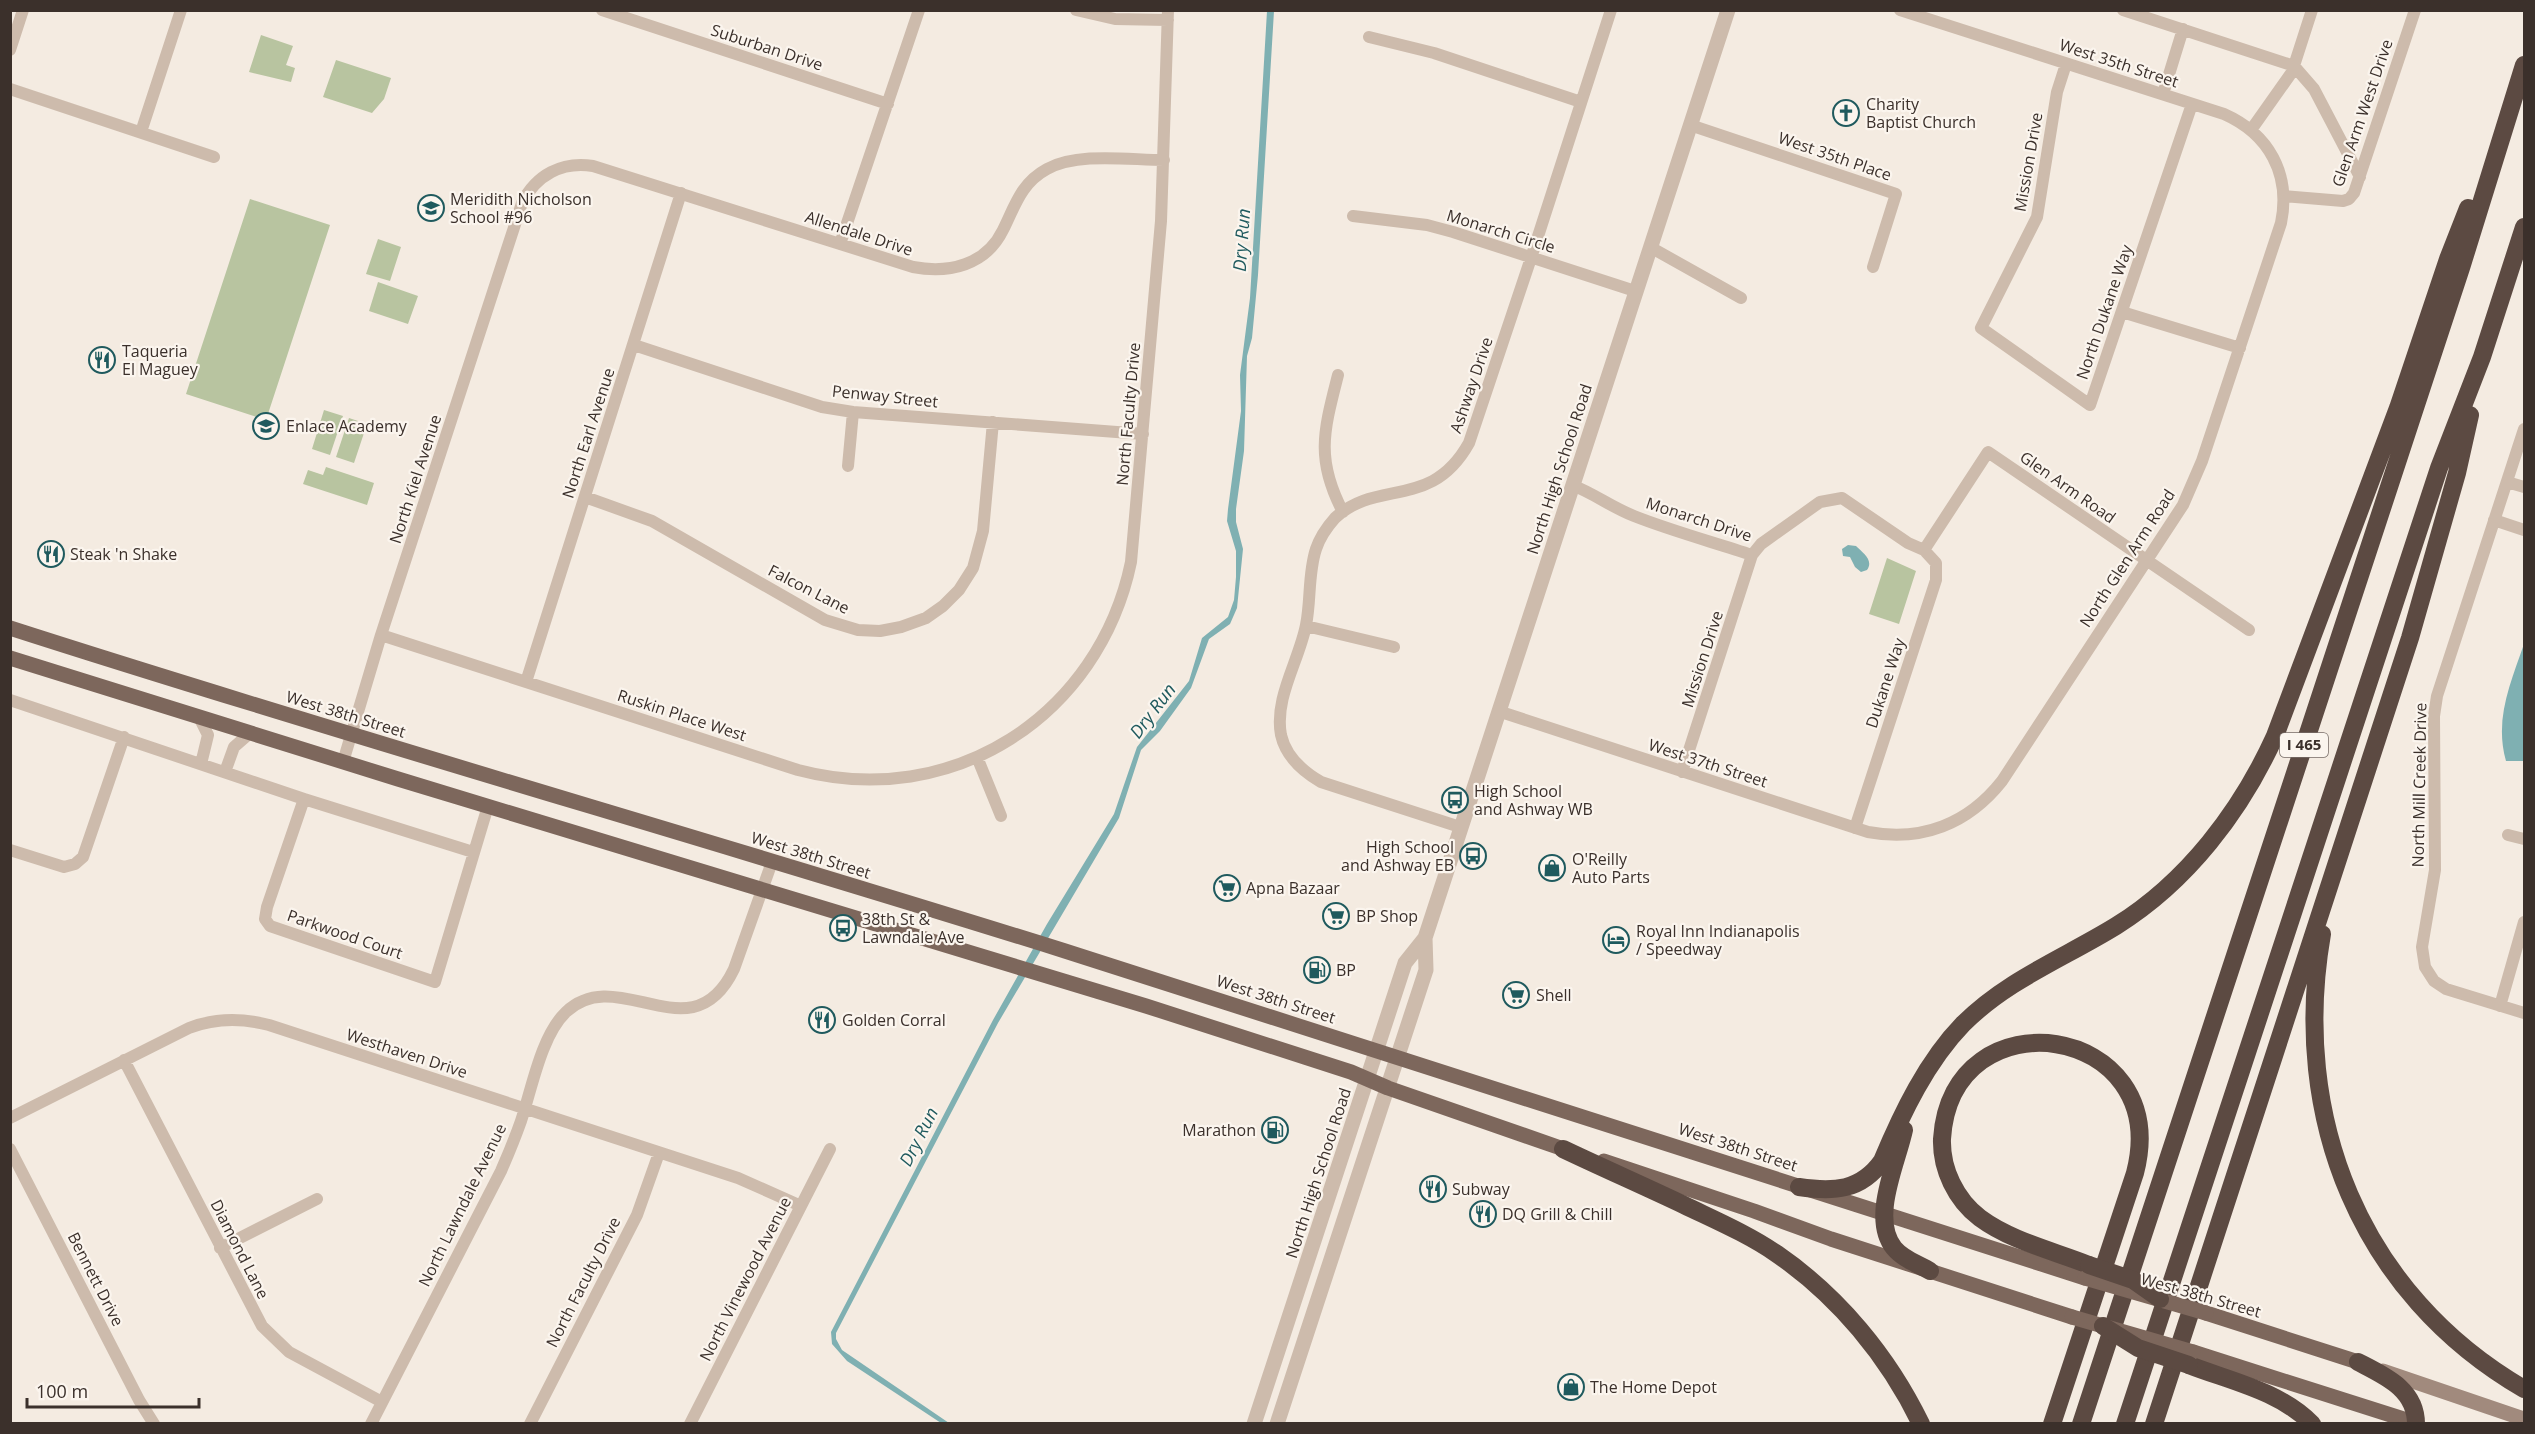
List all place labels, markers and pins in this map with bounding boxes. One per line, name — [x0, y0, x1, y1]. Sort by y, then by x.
place label: Charity Baptist Church — [1866, 93, 1976, 133]
church icon: Charity Baptist Church — [1831, 98, 1861, 128]
place label: Meridith Nicholson School #96 — [450, 188, 592, 228]
school or university icon: Meridith Nicholson School #96 — [416, 193, 446, 223]
place label: Taqueria El Maguey — [122, 340, 199, 380]
restaurant icon: Taqueria El Maguey — [87, 345, 117, 375]
school or university icon: Enlace Academy — [251, 411, 281, 441]
place label: Enlace Academy — [286, 415, 408, 437]
restaurant icon: Steak 'n Shake — [36, 539, 66, 569]
place label: Steak 'n Shake — [70, 543, 177, 565]
place label: High School and Ashway WB — [1474, 780, 1593, 820]
bus stop icon: High School and Ashway WB — [1440, 785, 1470, 815]
place label: High School and Ashway EB — [1341, 836, 1454, 876]
bus stop icon: High School and Ashway EB — [1458, 841, 1488, 871]
place label: O'Reilly Auto Parts — [1572, 848, 1650, 888]
shop icon: O'Reilly Auto Parts — [1537, 853, 1567, 883]
supermarket icon: Apna Bazaar — [1212, 873, 1242, 903]
place label: Apna Bazaar — [1246, 877, 1340, 899]
supermarket icon: BP Shop — [1321, 901, 1351, 931]
place label: BP Shop — [1356, 905, 1418, 927]
place label: 38th St & Lawndale Ave — [862, 908, 964, 948]
bus stop icon: 38th St & Lawndale Ave — [828, 913, 858, 943]
place label: Royal Inn Indianapolis / Speedway — [1636, 920, 1800, 960]
hotel icon: Royal Inn Indianapolis / Speedway — [1601, 925, 1631, 955]
fuel station icon: BP — [1302, 955, 1332, 985]
place label: BP — [1336, 959, 1356, 981]
supermarket icon: Shell — [1501, 980, 1531, 1010]
place label: Shell — [1536, 984, 1572, 1006]
restaurant icon: Golden Corral — [807, 1005, 837, 1035]
place label: Golden Corral — [842, 1009, 946, 1031]
fuel station icon: Marathon — [1260, 1115, 1290, 1145]
place label: Marathon — [1182, 1119, 1256, 1141]
restaurant icon: Subway — [1418, 1174, 1448, 1204]
place label: Subway — [1452, 1178, 1511, 1200]
restaurant icon: DQ Grill & Chill — [1468, 1199, 1498, 1229]
place label: DQ Grill & Chill — [1502, 1203, 1612, 1225]
shop icon: The Home Depot — [1556, 1372, 1586, 1402]
place label: The Home Depot — [1590, 1376, 1717, 1398]

